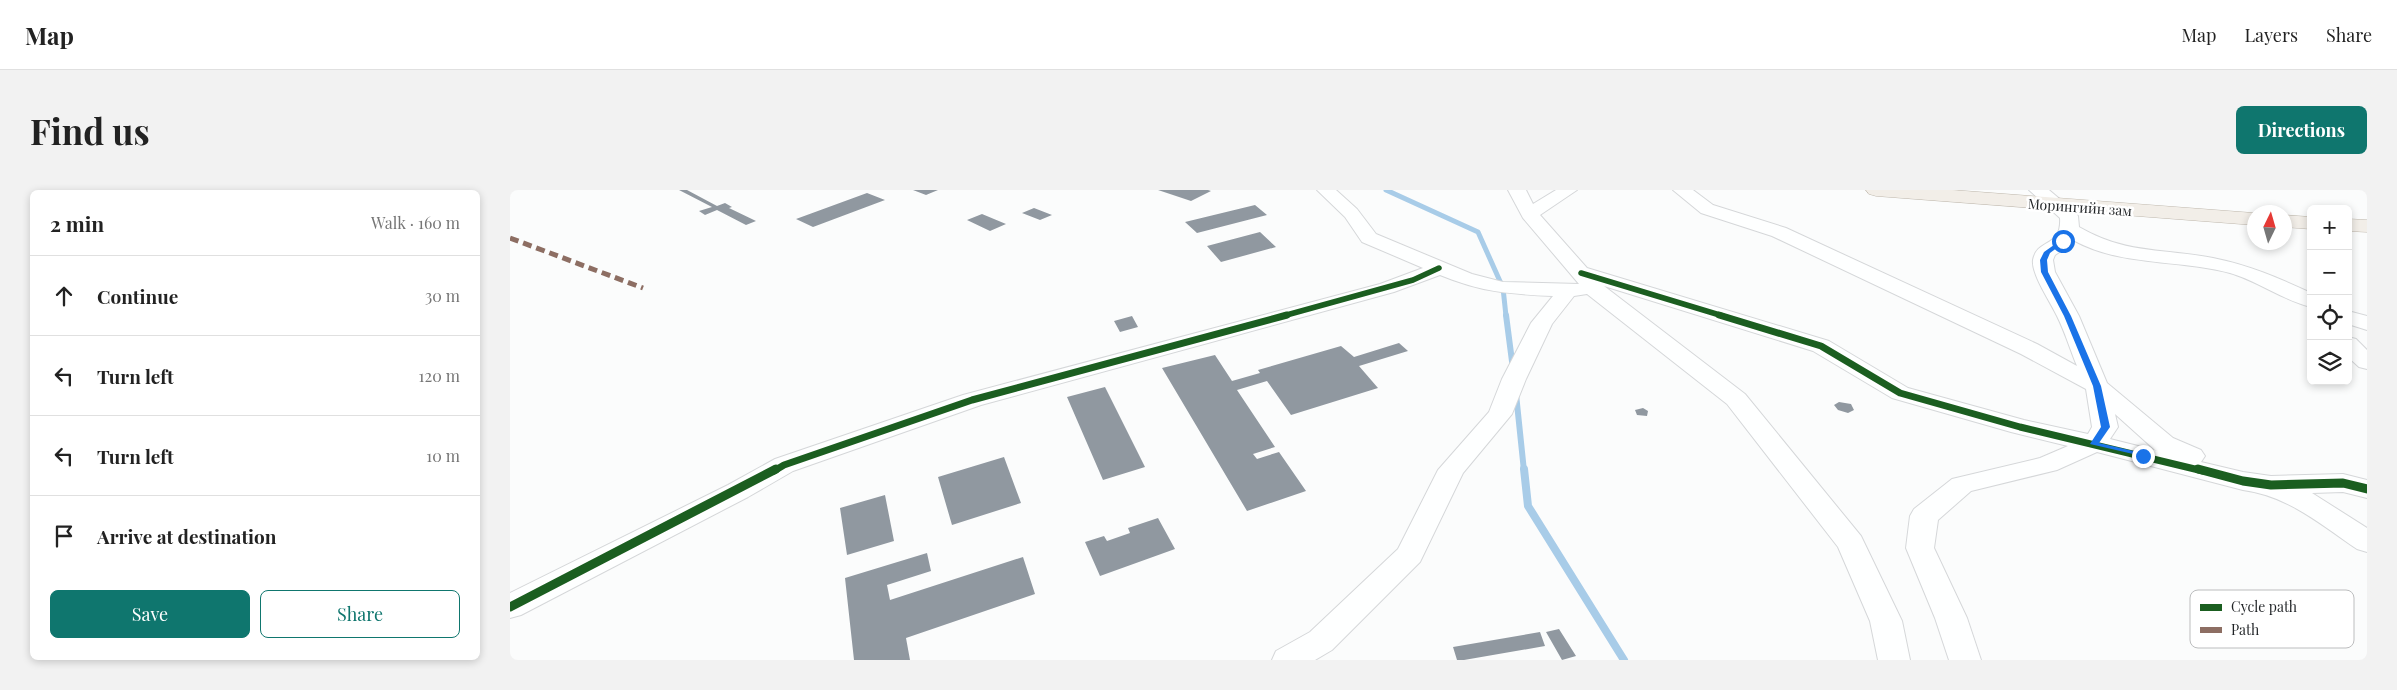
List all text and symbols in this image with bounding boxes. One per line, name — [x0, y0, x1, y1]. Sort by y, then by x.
text: Map — [25, 19, 74, 51]
text: Map — [2181, 23, 2216, 47]
text: Layers — [2244, 23, 2298, 47]
text: Share — [2326, 23, 2372, 47]
button: Directions — [2236, 106, 2367, 154]
text: Find us — [30, 107, 150, 154]
street label: Морингийн зам — [2027, 194, 2133, 220]
north arrow — [2247, 205, 2292, 250]
map controls — [2307, 205, 2352, 385]
button: + — [2307, 205, 2352, 250]
text: 2 min — [50, 209, 104, 237]
text: Walk · 160 m — [371, 212, 460, 233]
route start — [2052, 230, 2075, 253]
button: − — [2307, 250, 2352, 295]
icon: ahead — [50, 282, 78, 310]
text: Continue — [97, 283, 178, 309]
text: 30 m — [425, 285, 460, 306]
button: locate — [2307, 295, 2352, 340]
button: layers — [2307, 340, 2352, 385]
icon: left — [50, 362, 78, 390]
text: Turn left — [97, 363, 174, 389]
text: 120 m — [419, 365, 460, 386]
icon: left — [50, 442, 78, 470]
text: Turn left — [97, 443, 174, 469]
text: 10 m — [426, 445, 460, 466]
route end — [2132, 445, 2155, 468]
icon: arrive — [50, 522, 78, 550]
text: Arrive at destination — [97, 523, 277, 549]
button: Save — [50, 590, 250, 638]
button: Share — [260, 590, 460, 638]
legend — [2190, 590, 2354, 648]
text: Cycle path — [2231, 597, 2298, 616]
text: Path — [2231, 620, 2260, 639]

